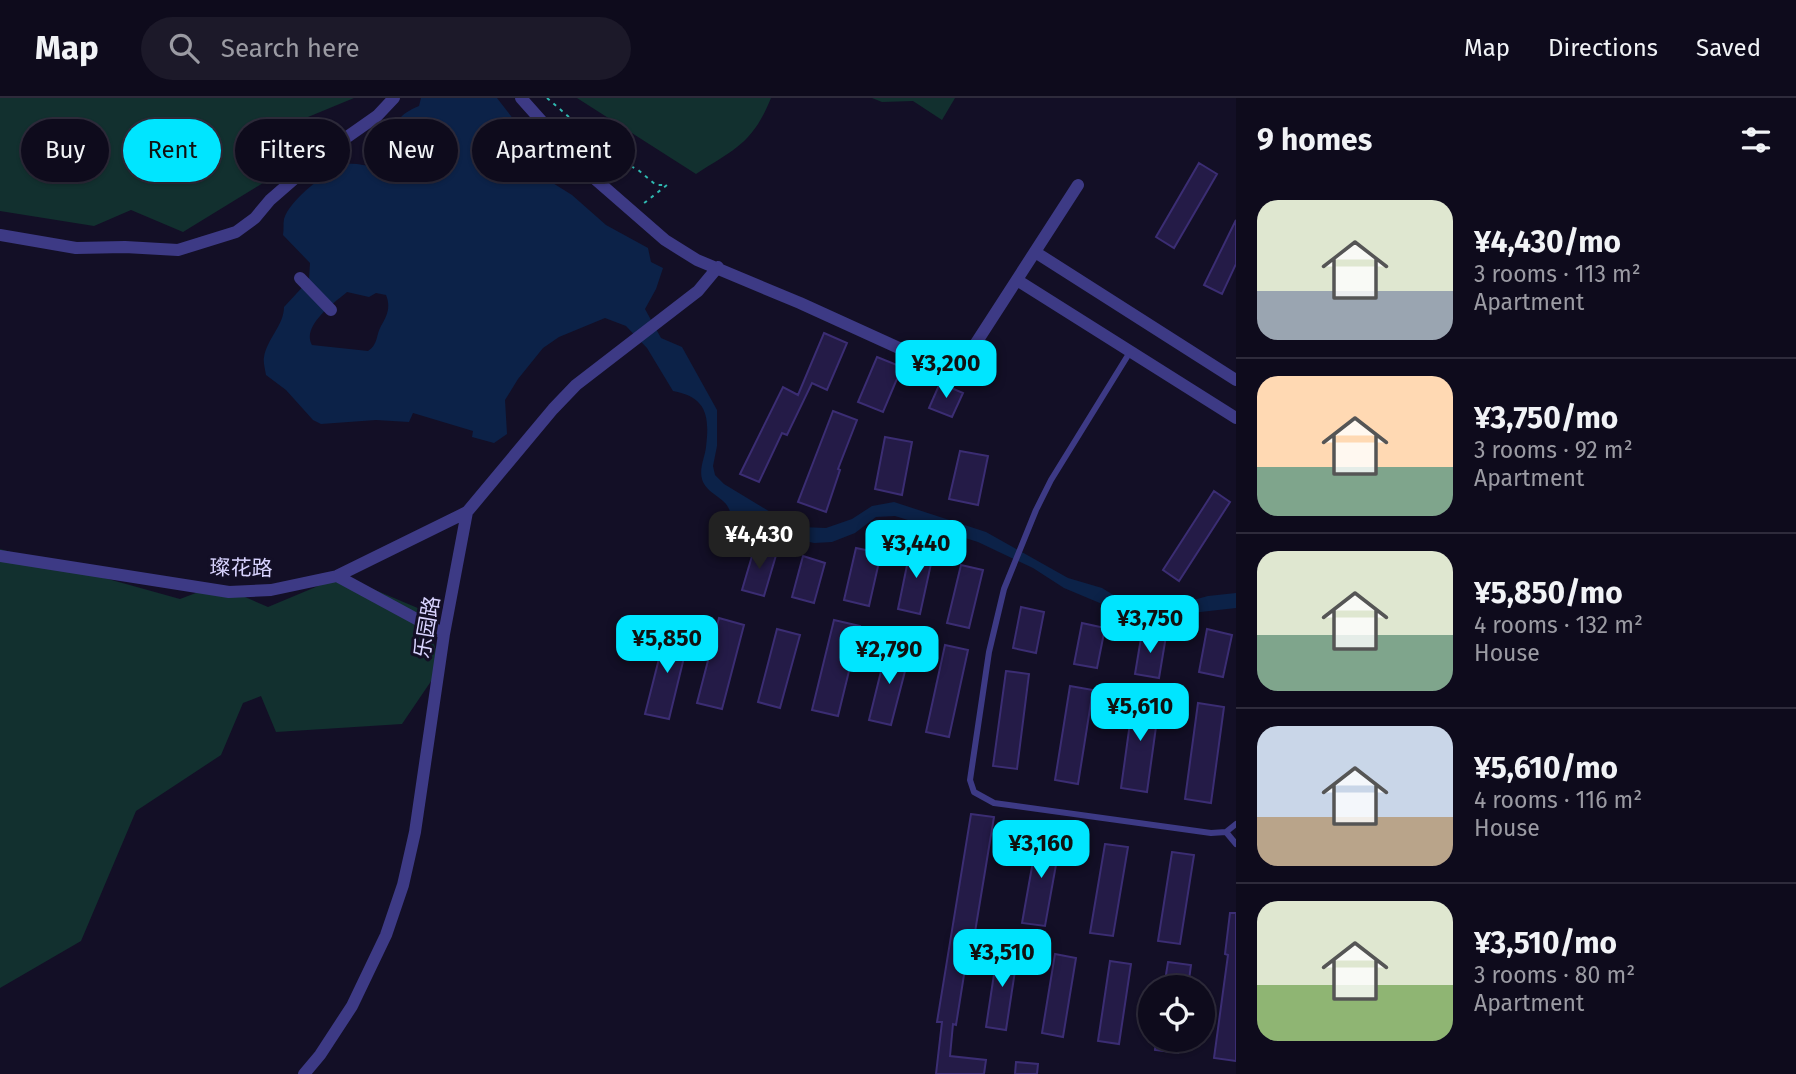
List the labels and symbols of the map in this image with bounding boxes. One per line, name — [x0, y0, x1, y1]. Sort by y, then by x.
pin: ¥3,200 — [889, 341, 1003, 400]
pin: ¥4,430 — [702, 512, 816, 571]
pin: ¥3,440 — [859, 520, 973, 580]
street label: 璨花路 — [209, 554, 273, 582]
street label: 乐园路 — [409, 594, 445, 660]
pin: ¥3,750 — [1093, 596, 1207, 655]
pin: ¥5,850 — [610, 616, 724, 675]
pin: ¥2,790 — [832, 626, 946, 686]
pin: ¥5,610 — [1083, 684, 1197, 743]
pin: ¥3,160 — [984, 820, 1098, 880]
pin: ¥3,510 — [945, 930, 1059, 989]

